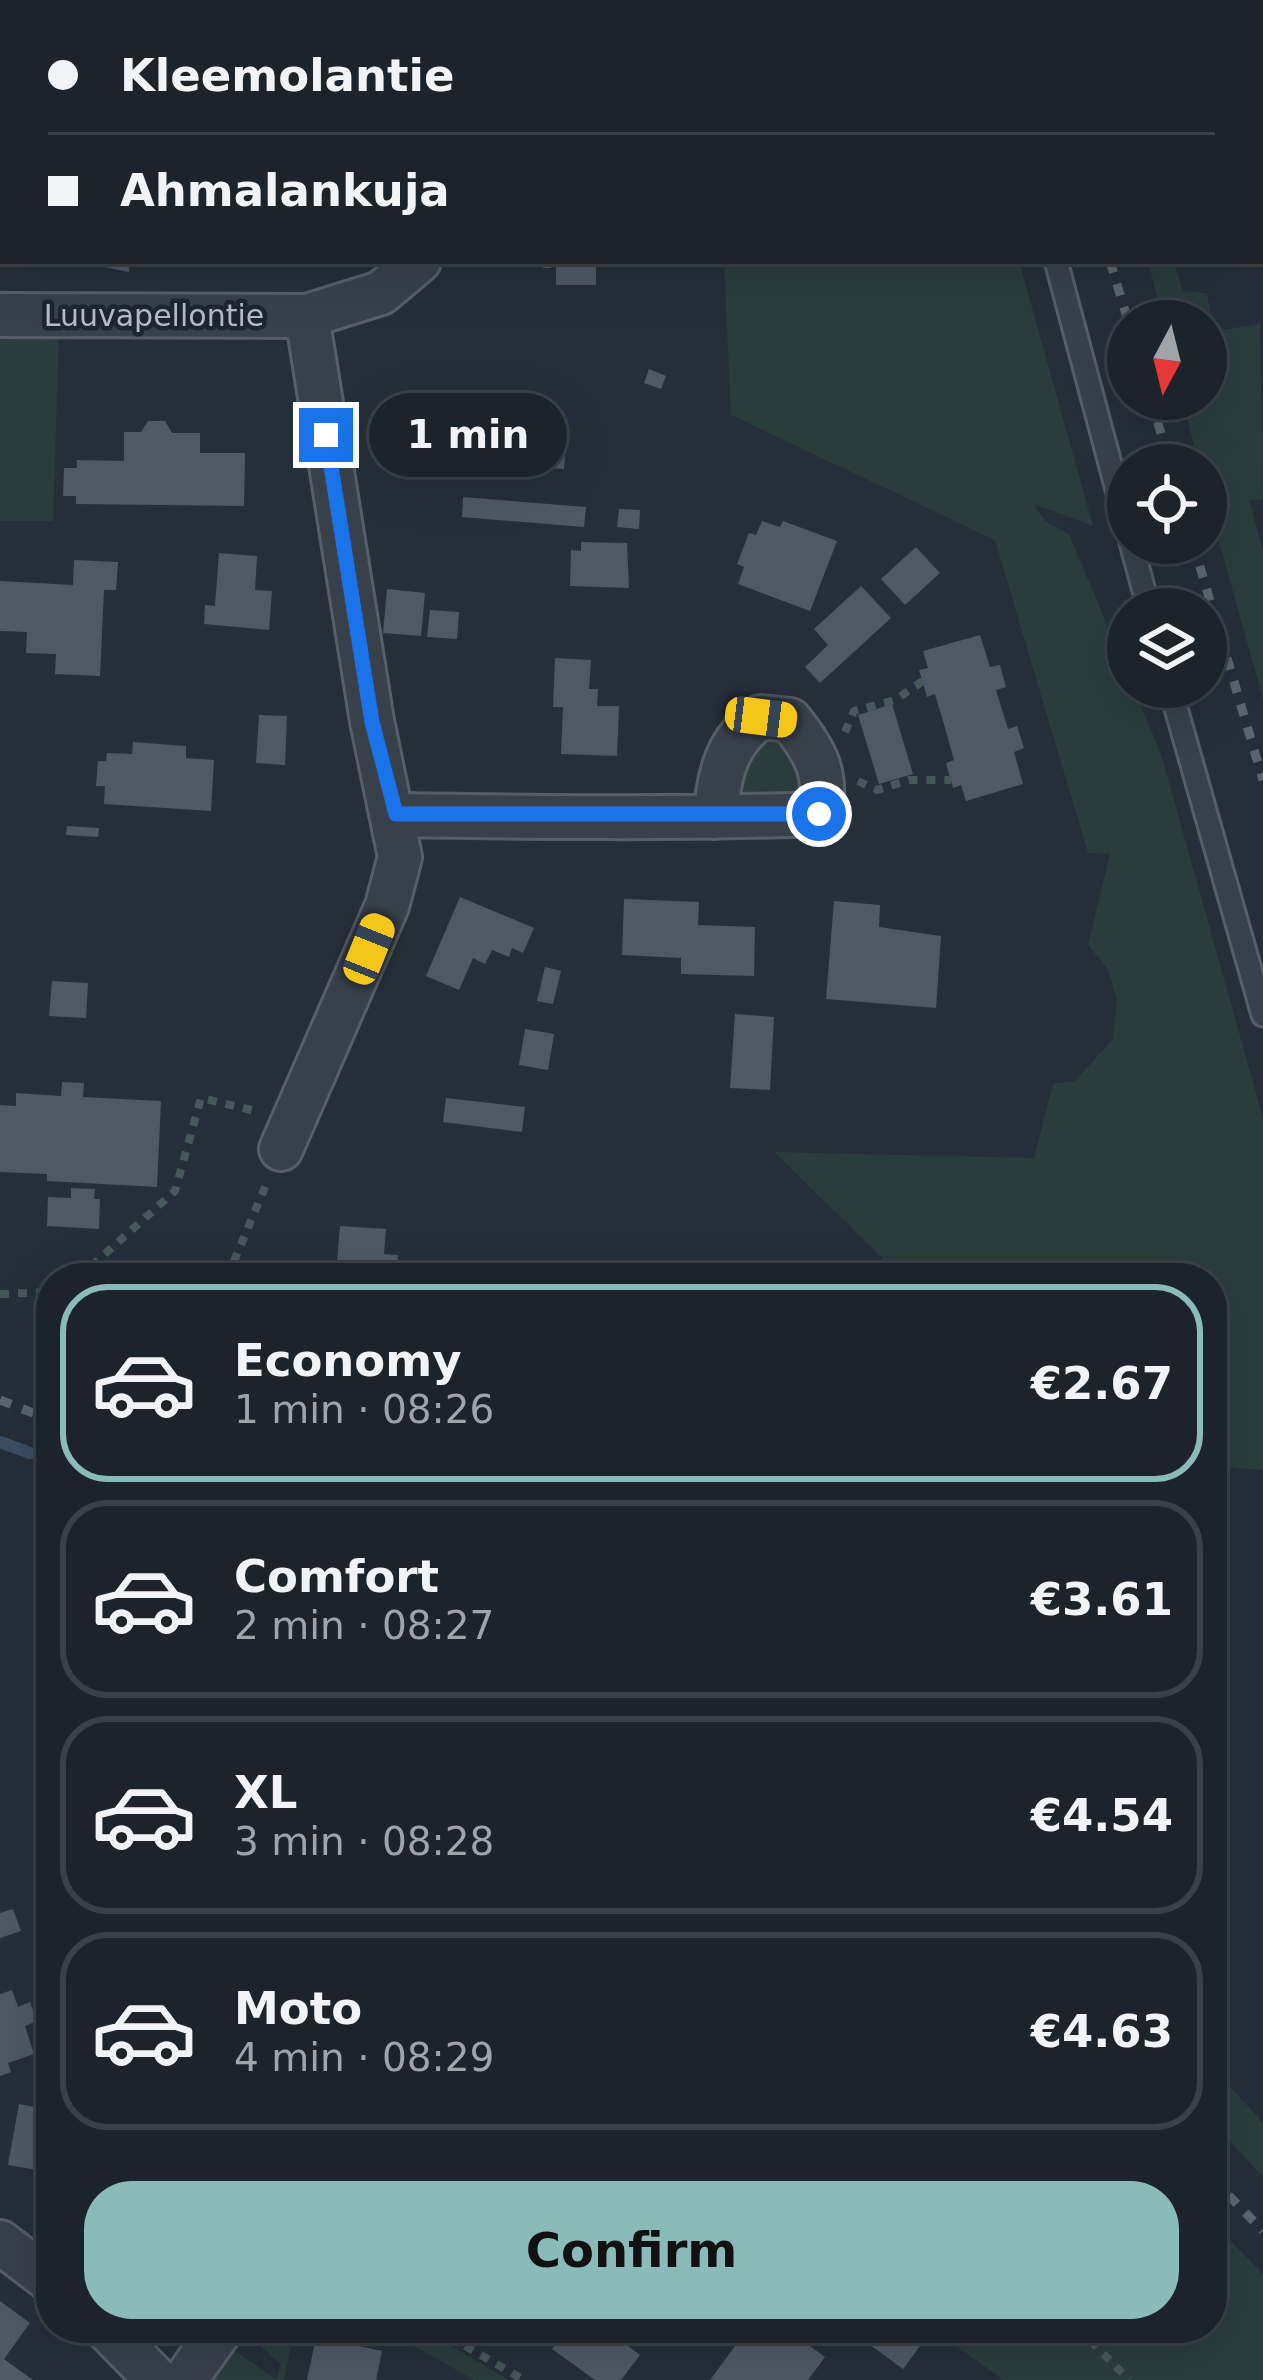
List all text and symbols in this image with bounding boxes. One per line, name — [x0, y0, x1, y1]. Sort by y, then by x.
text: Kleemolantie — [120, 49, 454, 102]
text: Ahmalankuja — [120, 164, 450, 217]
street label: Luuvapellontie — [44, 298, 264, 333]
north arrow — [1107, 300, 1227, 420]
map controls — [1107, 300, 1227, 708]
callout: 1 min — [368, 393, 566, 477]
route end — [299, 408, 353, 462]
text: 1 min — [407, 412, 529, 457]
button: locate — [1107, 444, 1227, 564]
button: layers — [1107, 588, 1227, 708]
car — [723, 695, 799, 739]
route start — [792, 787, 846, 841]
car — [339, 909, 399, 989]
icon: car — [90, 1329, 198, 1437]
text: Economy — [234, 1334, 462, 1387]
text: €2.67 — [1031, 1357, 1173, 1410]
text: 1 min · 08:26 — [234, 1387, 494, 1432]
icon: car — [90, 1545, 198, 1653]
text: Comfort — [234, 1550, 439, 1603]
text: €3.61 — [1031, 1573, 1173, 1626]
text: 2 min · 08:27 — [234, 1603, 494, 1648]
icon: car — [90, 1761, 198, 1869]
text: XL — [234, 1766, 297, 1819]
text: €4.54 — [1031, 1789, 1173, 1842]
text: 3 min · 08:28 — [234, 1819, 494, 1864]
icon: car — [90, 1977, 198, 2085]
text: Moto — [234, 1982, 362, 2035]
text: €4.63 — [1031, 2005, 1173, 2058]
text: 4 min · 08:29 — [234, 2035, 494, 2080]
button: Confirm — [84, 2181, 1179, 2319]

